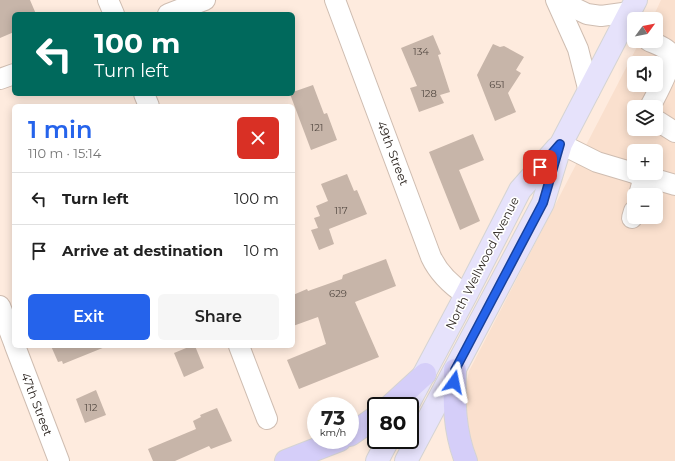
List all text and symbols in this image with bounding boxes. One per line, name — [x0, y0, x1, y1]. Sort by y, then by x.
north arrow — [627, 12, 663, 48]
map controls — [627, 12, 663, 224]
text: 100 m — [94, 26, 180, 60]
icon: left — [28, 28, 80, 80]
house number: 134 — [413, 45, 429, 58]
button: sound — [627, 56, 663, 92]
text: Turn left — [94, 60, 169, 82]
house number: 651 — [489, 78, 505, 91]
house number: 128 — [421, 87, 437, 100]
button: layers — [627, 100, 663, 136]
text: 1 min — [28, 115, 92, 144]
button: close — [237, 117, 279, 159]
street label: 49th Street — [374, 119, 412, 187]
house number: 121 — [311, 121, 323, 134]
button: + — [627, 144, 663, 180]
text: 110 m · 15:14 — [28, 145, 101, 161]
pin — [523, 150, 557, 184]
icon: arrive — [529, 156, 551, 178]
icon: left — [28, 188, 50, 210]
button: − — [627, 188, 663, 224]
text: Turn left — [62, 189, 129, 208]
text: 100 m — [234, 189, 279, 208]
street label: North Wellwood Avenue — [442, 194, 522, 332]
house number: 117 — [334, 204, 348, 217]
icon: arrive — [28, 240, 50, 262]
text: Arrive at destination — [62, 241, 223, 260]
text: 10 m — [244, 241, 279, 260]
house number: 629 — [329, 287, 347, 300]
button: Exit — [28, 294, 150, 340]
button: Share — [158, 294, 279, 340]
position arrow — [433, 361, 475, 403]
street label: 47th Street — [18, 370, 56, 438]
speed limit sign: 80 — [367, 397, 419, 449]
house number: 112 — [85, 401, 98, 414]
text: 73 — [321, 406, 345, 430]
text: km/h — [320, 426, 346, 439]

